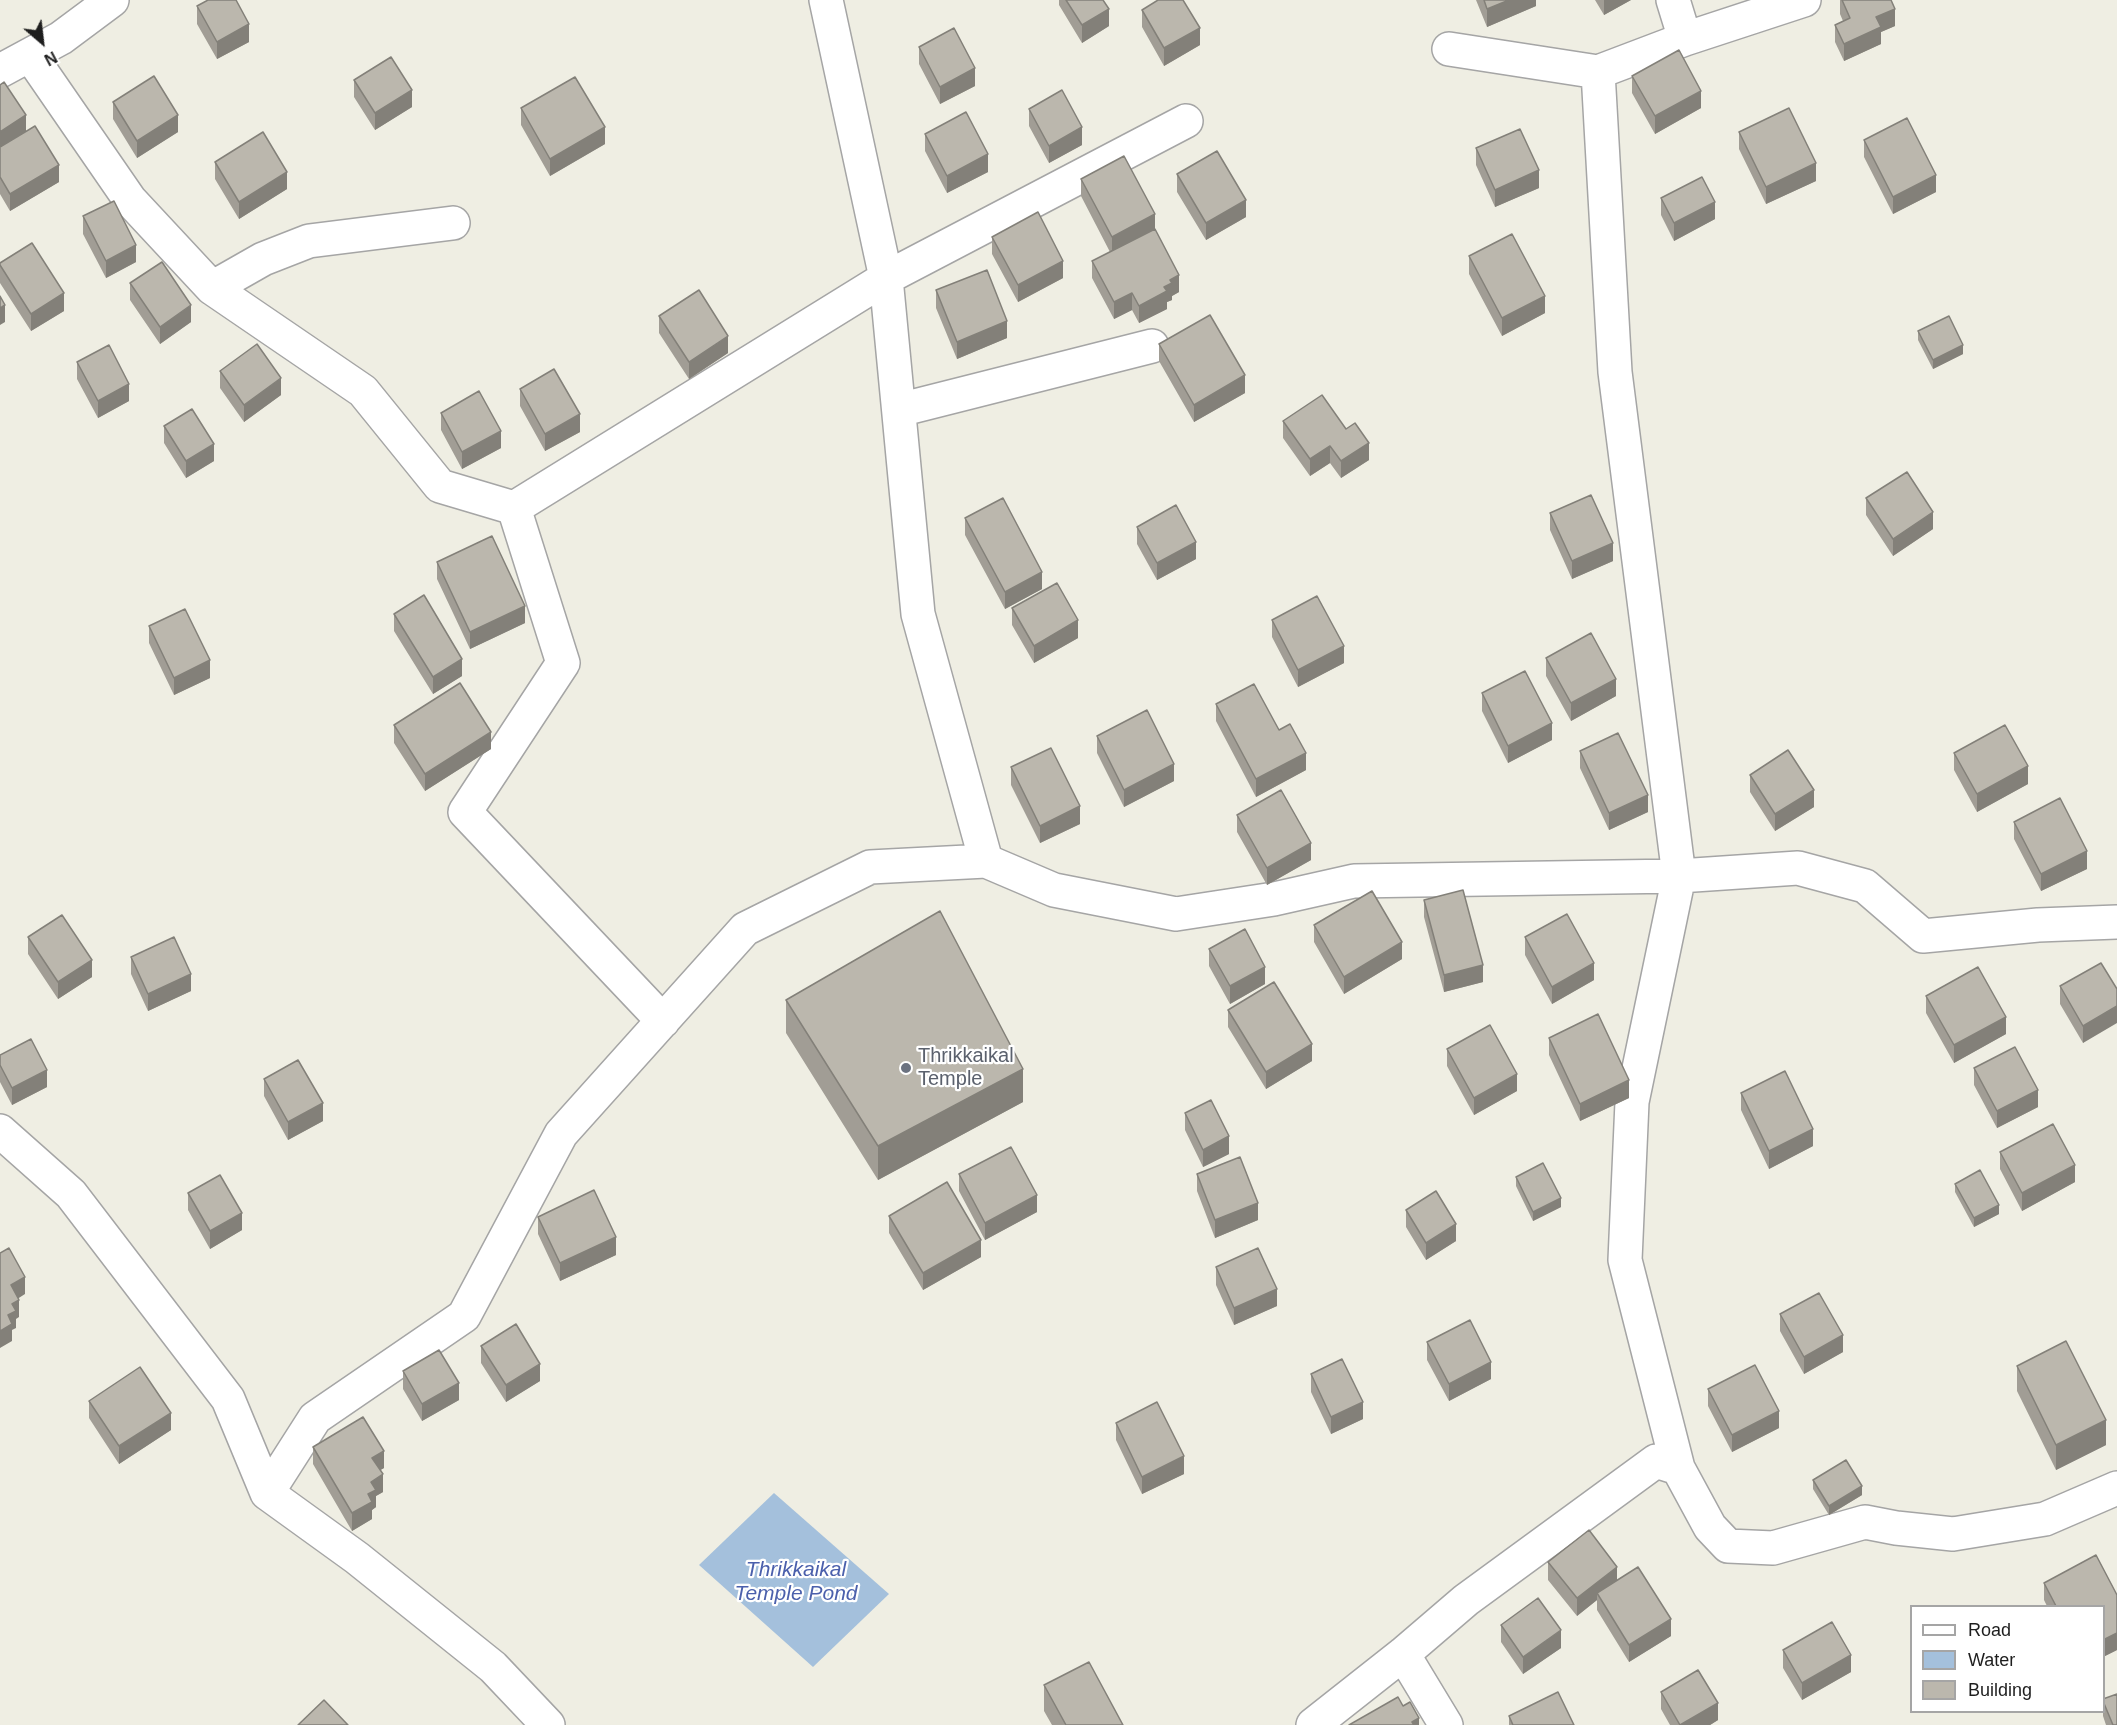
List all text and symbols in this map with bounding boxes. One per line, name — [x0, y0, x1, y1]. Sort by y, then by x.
north arrow — [12, 12, 72, 72]
text: N — [42, 48, 60, 69]
place label: Thrikkaikal Temple — [918, 1044, 1014, 1091]
marker: Thrikkaikal Temple — [899, 1061, 913, 1075]
water label: Thrikkaikal Temple Pond — [735, 1557, 857, 1607]
legend — [1910, 1605, 2105, 1713]
text: Road — [1968, 1620, 2011, 1640]
text: Water — [1968, 1650, 2015, 1670]
text: Building — [1968, 1680, 2032, 1700]

